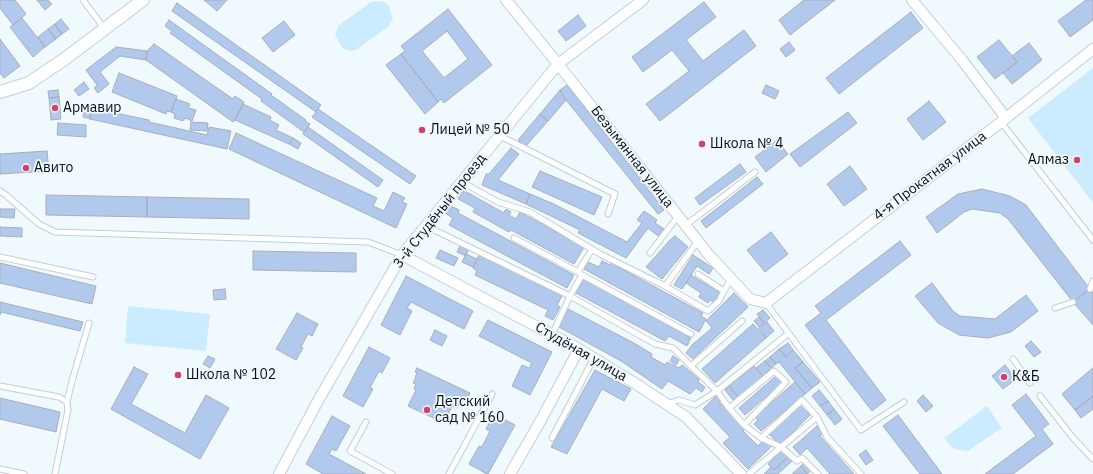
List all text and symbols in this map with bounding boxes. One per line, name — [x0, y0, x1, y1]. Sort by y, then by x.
place label: Армавир — [63, 100, 121, 116]
marker: Армавир — [50, 103, 60, 113]
street label: Безымянная улица — [587, 103, 677, 211]
place label: Лицей № 50 — [430, 122, 510, 138]
marker: Лицей № 50 — [417, 125, 427, 135]
street label: 4-я Прокатная улица — [870, 128, 990, 224]
place label: Школа № 4 — [710, 136, 783, 152]
marker: Школа № 4 — [697, 139, 707, 149]
street label: 3-й Студёный проезд — [390, 150, 490, 272]
place label: Алмаз — [1028, 152, 1069, 168]
marker: Алмаз — [1072, 155, 1082, 165]
place label: Авито — [34, 160, 73, 176]
marker: Авито — [21, 163, 31, 173]
street label: Студёная улица — [532, 319, 630, 385]
place label: Школа № 102 — [186, 367, 276, 383]
place label: К&Б — [1012, 369, 1040, 385]
marker: Школа № 102 — [173, 370, 183, 380]
marker: К&Б — [999, 372, 1009, 382]
place label: Детский сад № 160 — [435, 394, 504, 426]
marker: Детский сад № 160 — [422, 405, 432, 415]

